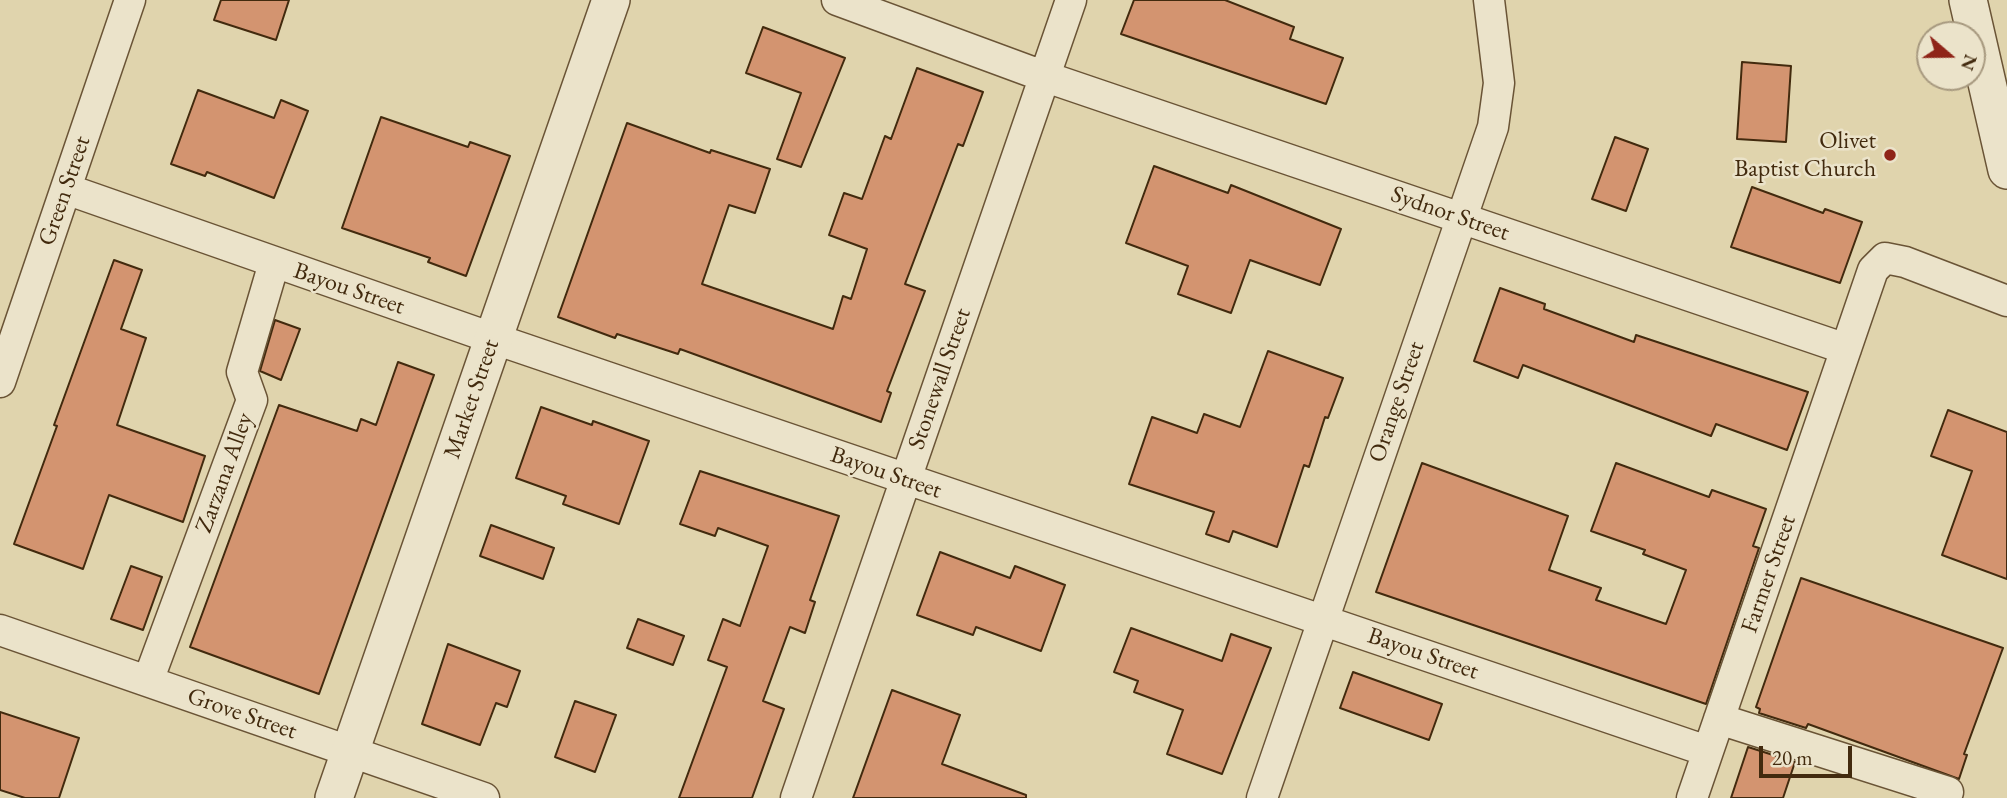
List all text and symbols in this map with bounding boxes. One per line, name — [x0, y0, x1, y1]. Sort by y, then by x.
north arrow — [1916, 21, 1986, 91]
text: N — [1955, 51, 1984, 74]
place label: Olivet Baptist Church — [1734, 127, 1876, 183]
street label: Green Street — [33, 132, 97, 250]
marker: Olivet Baptist Church — [1882, 147, 1898, 163]
street label: Sydnor Street — [1387, 180, 1513, 248]
street label: Bayou Street — [290, 257, 408, 321]
street label: Stonewall Street — [902, 305, 978, 453]
street label: Market Street — [438, 335, 506, 463]
street label: Orange Street — [1363, 338, 1431, 466]
street label: Zarzana Alley — [190, 409, 260, 537]
street label: Bayou Street — [827, 441, 945, 505]
street label: Farmer Street — [1735, 511, 1803, 637]
street label: Bayou Street — [1364, 622, 1482, 686]
street label: Grove Street — [183, 682, 301, 746]
scale bar — [1762, 732, 1855, 776]
text: 20 m — [1772, 744, 1813, 771]

